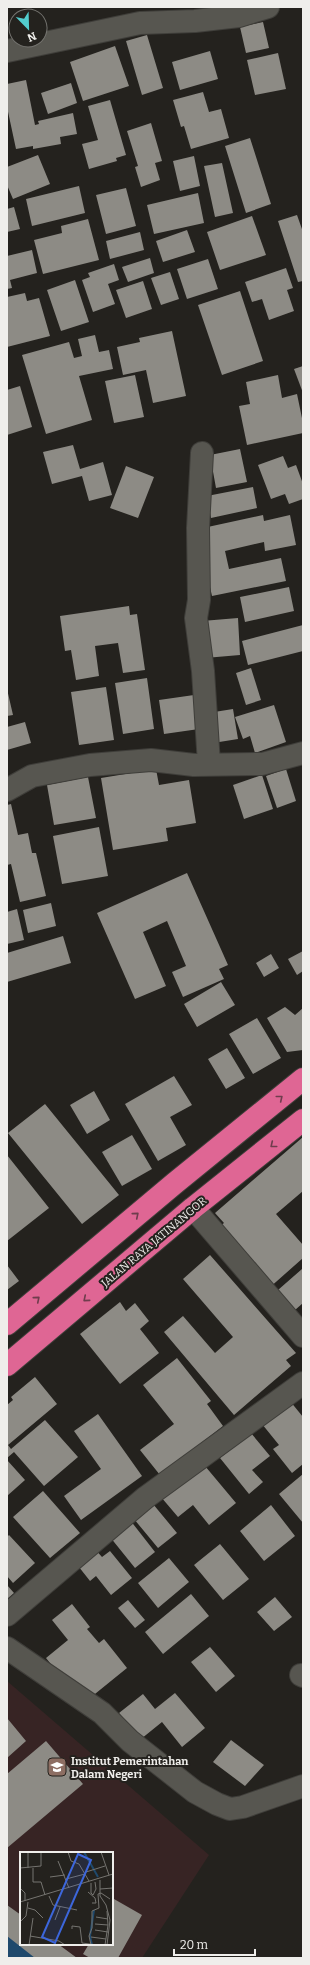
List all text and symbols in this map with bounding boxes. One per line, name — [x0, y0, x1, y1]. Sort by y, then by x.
north arrow — [8, 8, 48, 48]
text: N — [25, 29, 38, 45]
one-way arrow — [276, 1095, 283, 1102]
one-way arrow — [270, 1140, 277, 1147]
street label: JALAN RAYA JATINANGOR — [98, 1194, 210, 1290]
one-way arrow — [132, 1213, 139, 1220]
one-way arrow — [83, 1294, 91, 1301]
one-way arrow — [32, 1296, 40, 1303]
place label: Institut Pemerintahan Dalam Negeri — [71, 1755, 188, 1781]
school or university icon: Institut Pemerintahan Dalam Negeri — [46, 1756, 68, 1778]
inset map — [20, 1852, 113, 1945]
scale bar — [174, 1931, 255, 1957]
text: 20 m — [180, 1938, 209, 1952]

